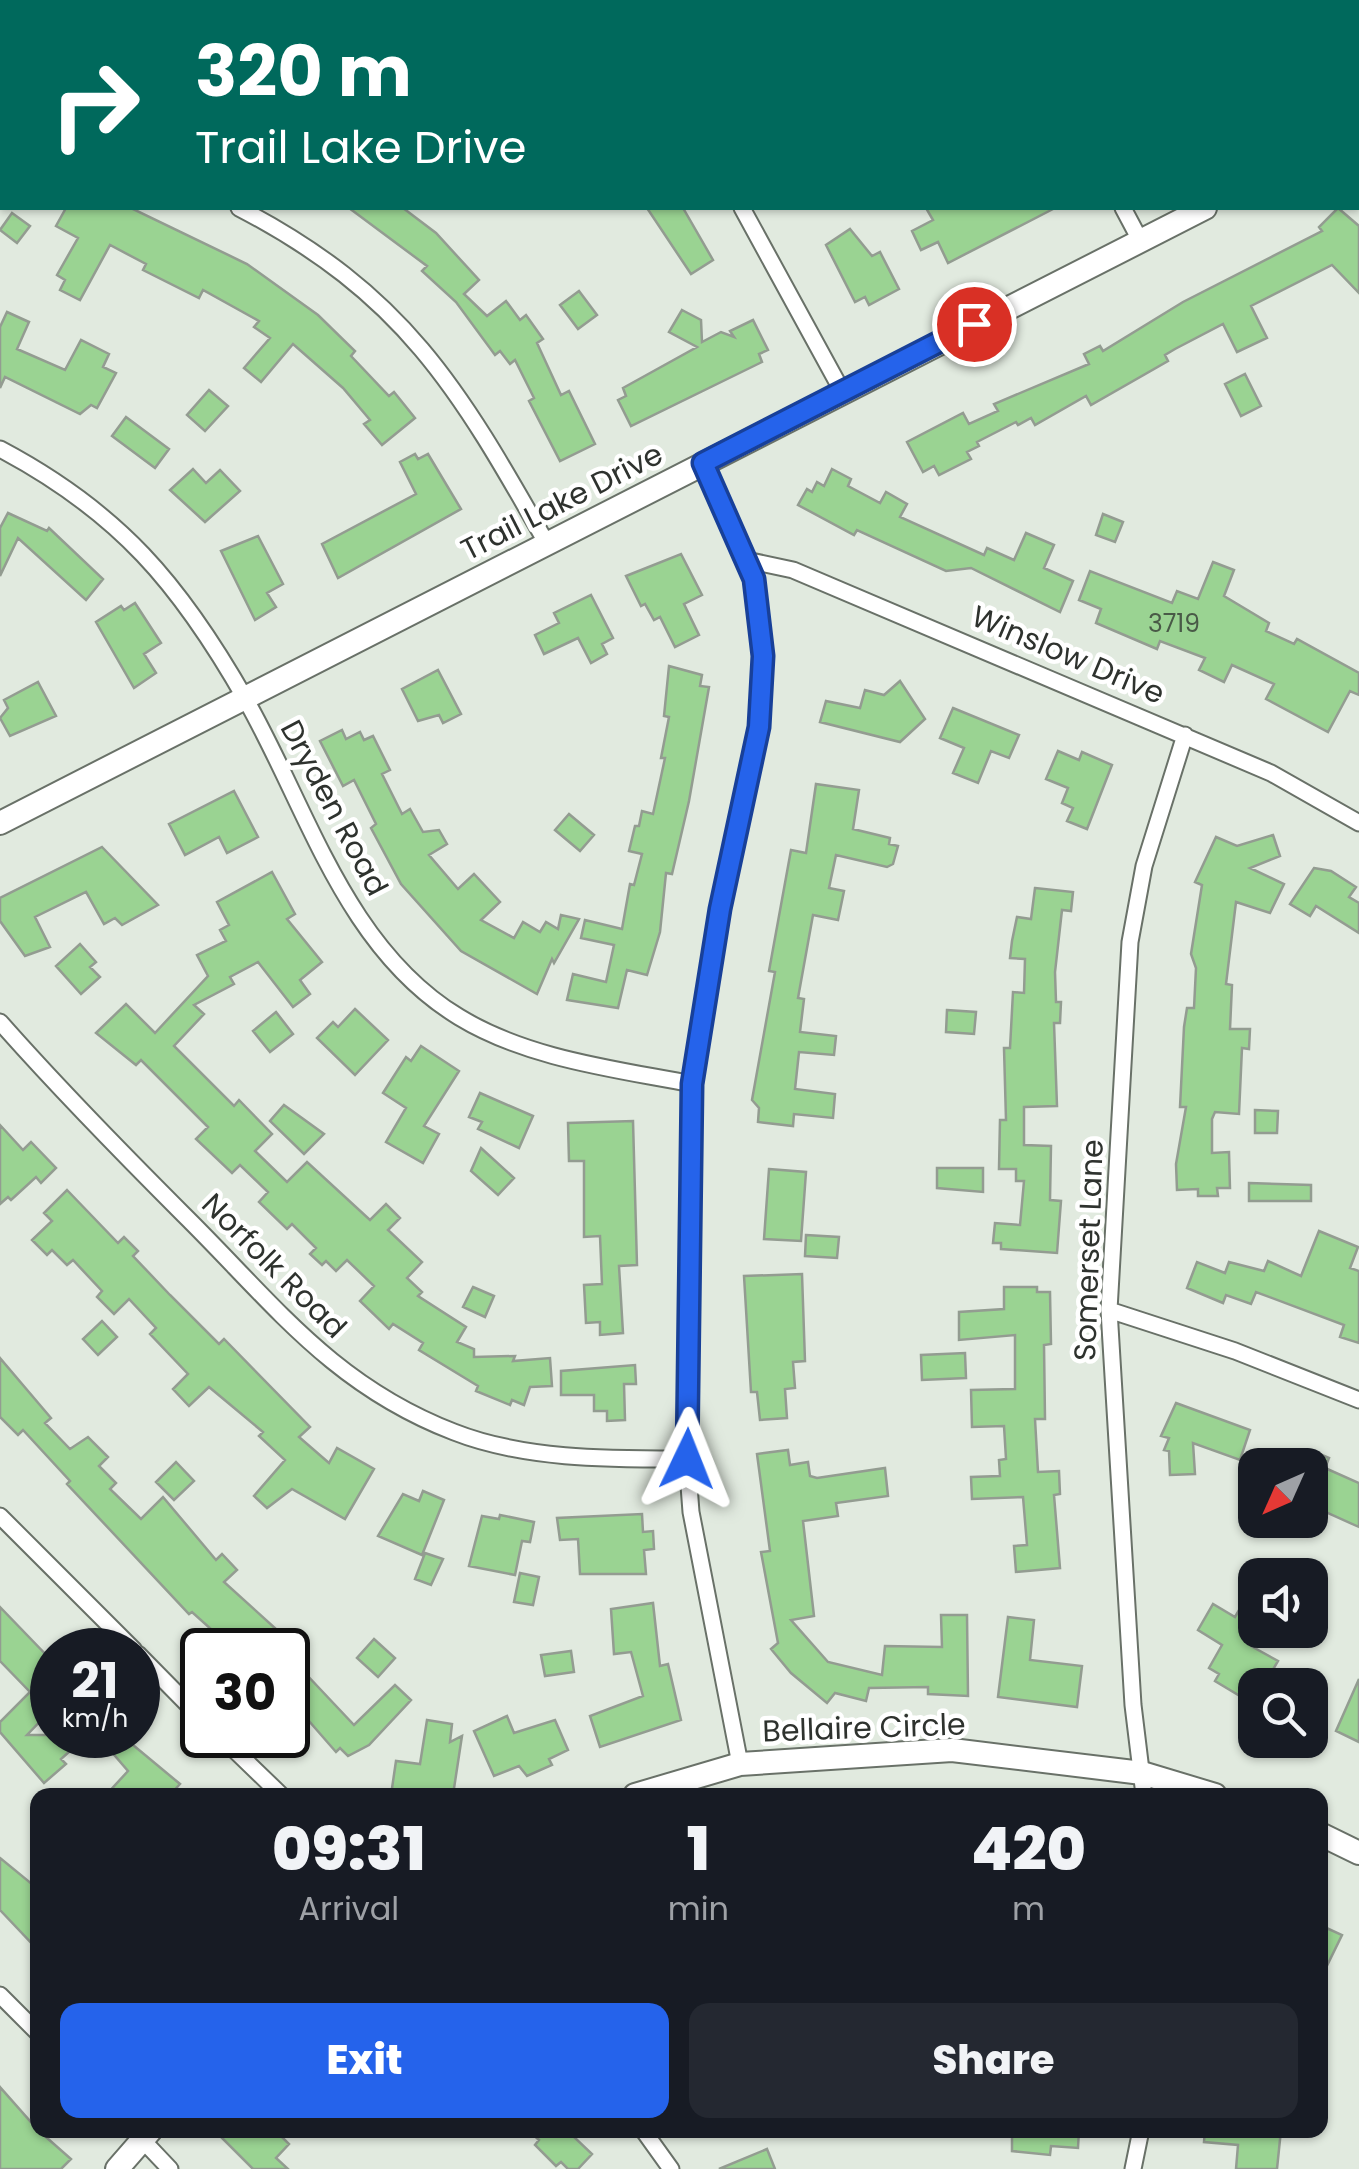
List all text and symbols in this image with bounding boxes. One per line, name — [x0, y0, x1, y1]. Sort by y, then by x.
text: 320 m — [195, 22, 412, 121]
icon: right — [30, 40, 160, 170]
text: Trail Lake Drive — [195, 116, 526, 179]
pin — [932, 282, 1017, 367]
icon: arrive — [947, 297, 1002, 352]
street label: Trail Lake Drive — [454, 432, 670, 571]
street label: Winslow Drive — [965, 595, 1171, 715]
house number: 3719 — [1148, 606, 1200, 641]
street label: Dryden Road — [270, 712, 399, 903]
street label: Somerset Lane — [1063, 1138, 1114, 1362]
street label: Norfolk Road — [192, 1183, 357, 1348]
position arrow — [635, 1407, 739, 1511]
north arrow — [1238, 1448, 1328, 1538]
map controls — [1238, 1448, 1328, 1758]
button: sound — [1238, 1558, 1328, 1648]
speed limit sign: 30 — [180, 1628, 310, 1758]
text: 21 — [71, 1645, 119, 1716]
button: search — [1238, 1668, 1328, 1758]
text: km/h — [62, 1701, 128, 1736]
street label: Bellaire Circle — [762, 1702, 966, 1753]
text: 09:31 — [272, 1807, 426, 1891]
text: 1 — [687, 1807, 710, 1891]
text: 420 — [971, 1807, 1086, 1891]
text: Arrival — [298, 1886, 399, 1931]
text: min — [668, 1886, 729, 1931]
text: m — [1012, 1886, 1045, 1931]
button: Exit — [60, 2003, 669, 2118]
button: Share — [689, 2003, 1298, 2118]

